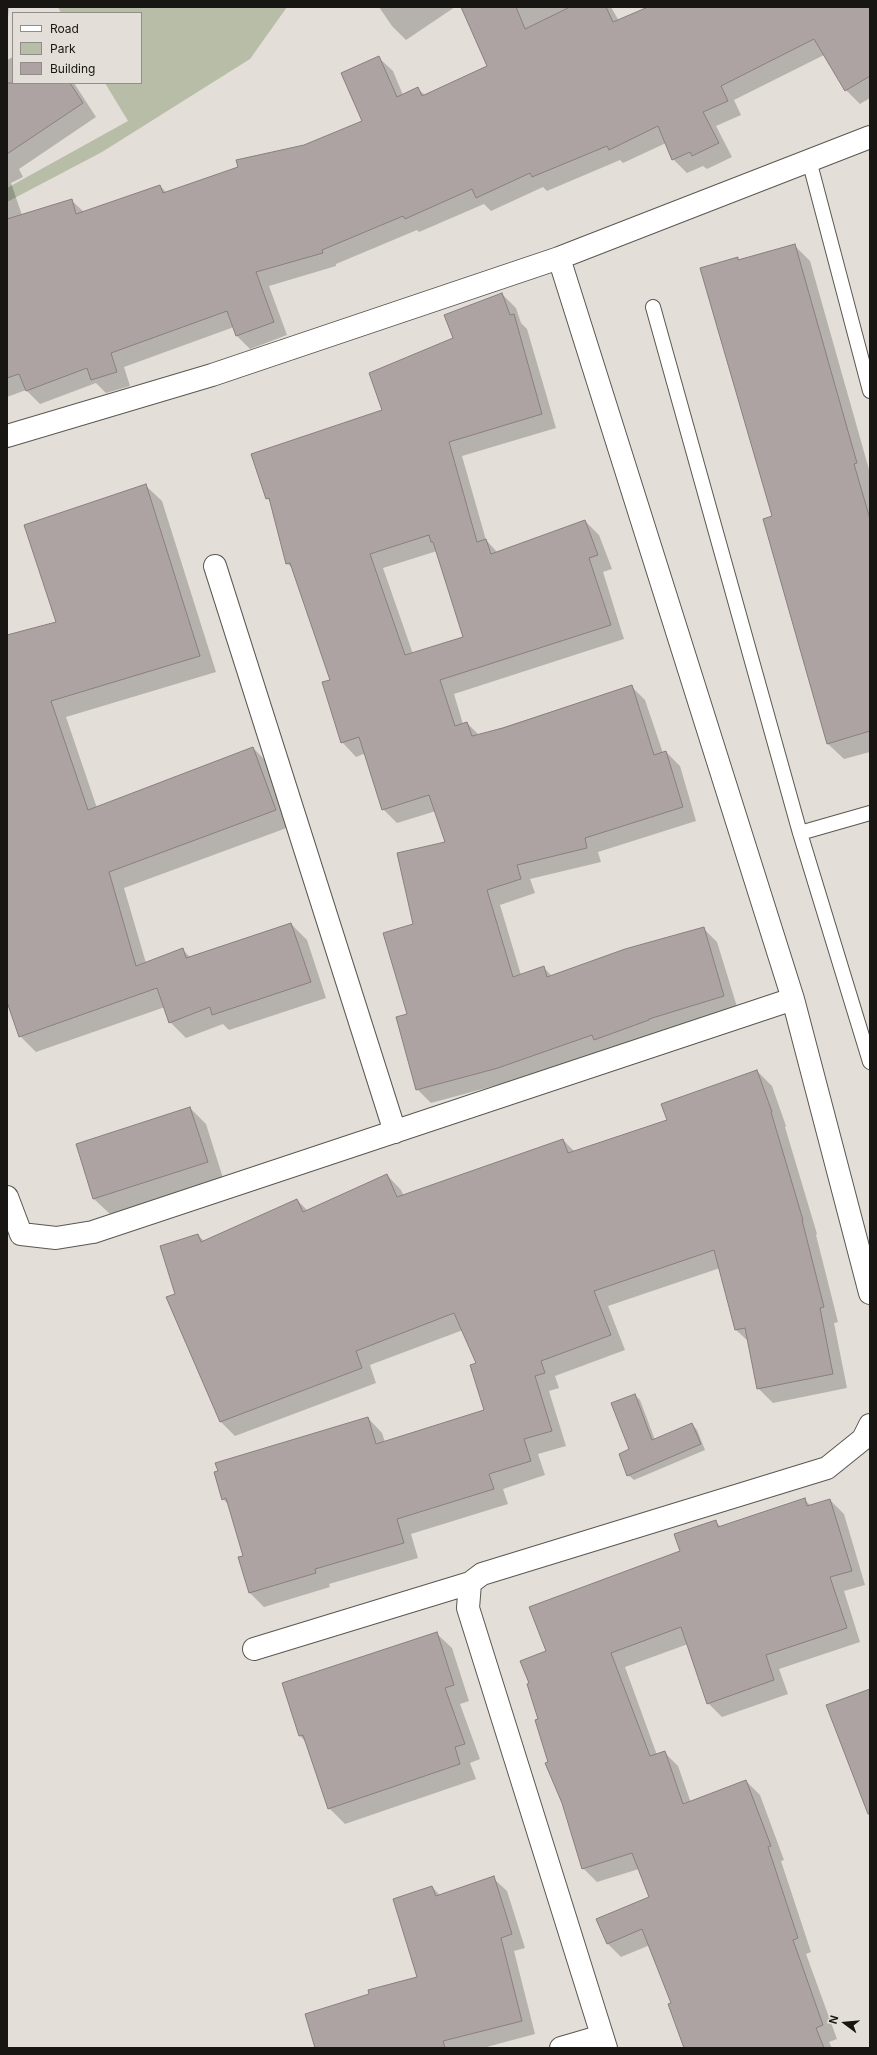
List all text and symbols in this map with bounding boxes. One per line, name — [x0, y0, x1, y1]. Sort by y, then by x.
legend — [12, 12, 142, 84]
text: Road — [50, 21, 79, 36]
text: Park — [50, 41, 76, 56]
text: Building — [50, 61, 95, 76]
north arrow — [825, 2003, 865, 2043]
text: N — [826, 2014, 841, 2026]

